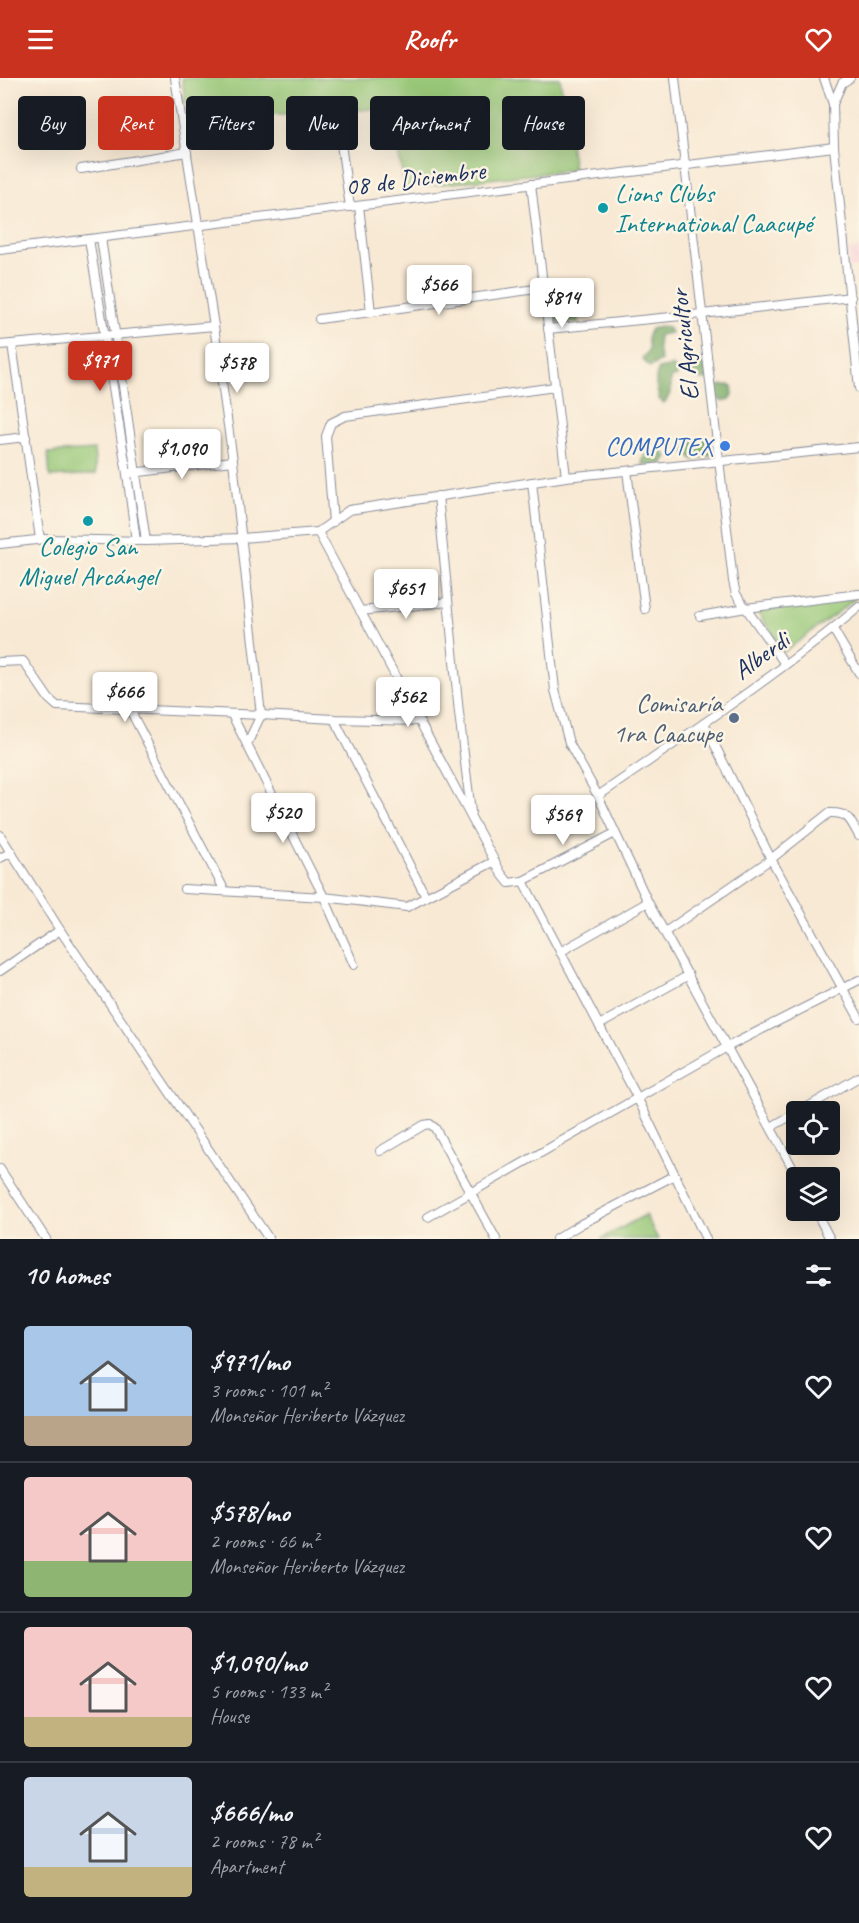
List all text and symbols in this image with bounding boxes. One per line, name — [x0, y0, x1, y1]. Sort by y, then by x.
text: Roofr — [404, 22, 455, 56]
icon: menu — [24, 23, 57, 56]
icon: heart — [802, 23, 835, 56]
chip: Buy — [18, 96, 86, 150]
chip: Rent — [98, 96, 174, 150]
chip: Filters — [186, 96, 274, 150]
chip: New — [286, 96, 358, 150]
chip: Apartment — [370, 96, 490, 150]
chip: House — [502, 96, 585, 150]
street label: 08 de Diciembre — [343, 153, 488, 203]
place label: Lions Clubs International Caacupé — [615, 177, 816, 240]
marker: Lions Clubs International Caacupé — [596, 201, 610, 215]
pin: $566 — [403, 265, 475, 316]
text: $566 — [421, 272, 457, 297]
pin: $814 — [526, 278, 598, 329]
text: $814 — [544, 285, 580, 310]
street label: El Agricultor — [662, 285, 707, 402]
pin: $971 — [64, 341, 136, 392]
pin: $578 — [201, 343, 273, 394]
text: $971 — [82, 348, 118, 373]
text: $578 — [219, 350, 255, 375]
pin: $1,090 — [133, 429, 231, 480]
place label: COMPUTEX — [605, 430, 715, 463]
text: $1,090 — [158, 436, 206, 461]
marker: COMPUTEX — [718, 439, 732, 453]
marker: Colegio San Miguel Arcángel — [81, 514, 95, 528]
place label: Colegio San Miguel Arcángel — [19, 530, 162, 593]
pin: $651 — [370, 569, 442, 620]
text: $651 — [388, 576, 424, 601]
street label: Alberdi — [727, 622, 798, 687]
pin: $666 — [89, 672, 161, 723]
pin: $562 — [372, 677, 444, 728]
text: $666 — [106, 679, 144, 704]
text: $562 — [390, 684, 426, 709]
place label: Comisaría 1ra Caacupe — [613, 687, 724, 750]
marker: Comisaría 1ra Caacupe — [727, 711, 741, 725]
pin: $520 — [247, 793, 319, 844]
pin: $569 — [527, 795, 599, 846]
text: $520 — [265, 800, 301, 825]
text: $569 — [545, 802, 581, 827]
map controls — [786, 1101, 840, 1221]
button: locate — [786, 1101, 840, 1155]
button: layers — [786, 1167, 840, 1221]
text: 10 homes — [24, 1259, 109, 1292]
icon: filters — [802, 1259, 835, 1292]
text: $971/mo — [210, 1345, 290, 1378]
icon: home — [72, 1350, 144, 1422]
icon: heart — [802, 1370, 835, 1403]
text: 3 rooms · 101 m² — [210, 1378, 327, 1403]
text: Monseñor Heriberto Vázquez — [210, 1403, 404, 1428]
text: $578/mo — [210, 1496, 290, 1529]
icon: home — [72, 1501, 144, 1573]
icon: heart — [802, 1521, 835, 1554]
text: 2 rooms · 66 m² — [210, 1529, 318, 1554]
text: Monseñor Heriberto Vázquez — [210, 1554, 404, 1579]
text: $1,090/mo — [210, 1646, 307, 1679]
icon: home — [72, 1651, 144, 1723]
icon: heart — [802, 1671, 835, 1704]
text: 5 rooms · 133 m² — [210, 1679, 327, 1704]
text: House — [210, 1704, 249, 1729]
text: $666/mo — [210, 1796, 292, 1829]
icon: home — [72, 1801, 144, 1873]
icon: heart — [802, 1821, 835, 1854]
text: 2 rooms · 78 m² — [210, 1829, 318, 1854]
text: Apartment — [210, 1854, 283, 1879]

